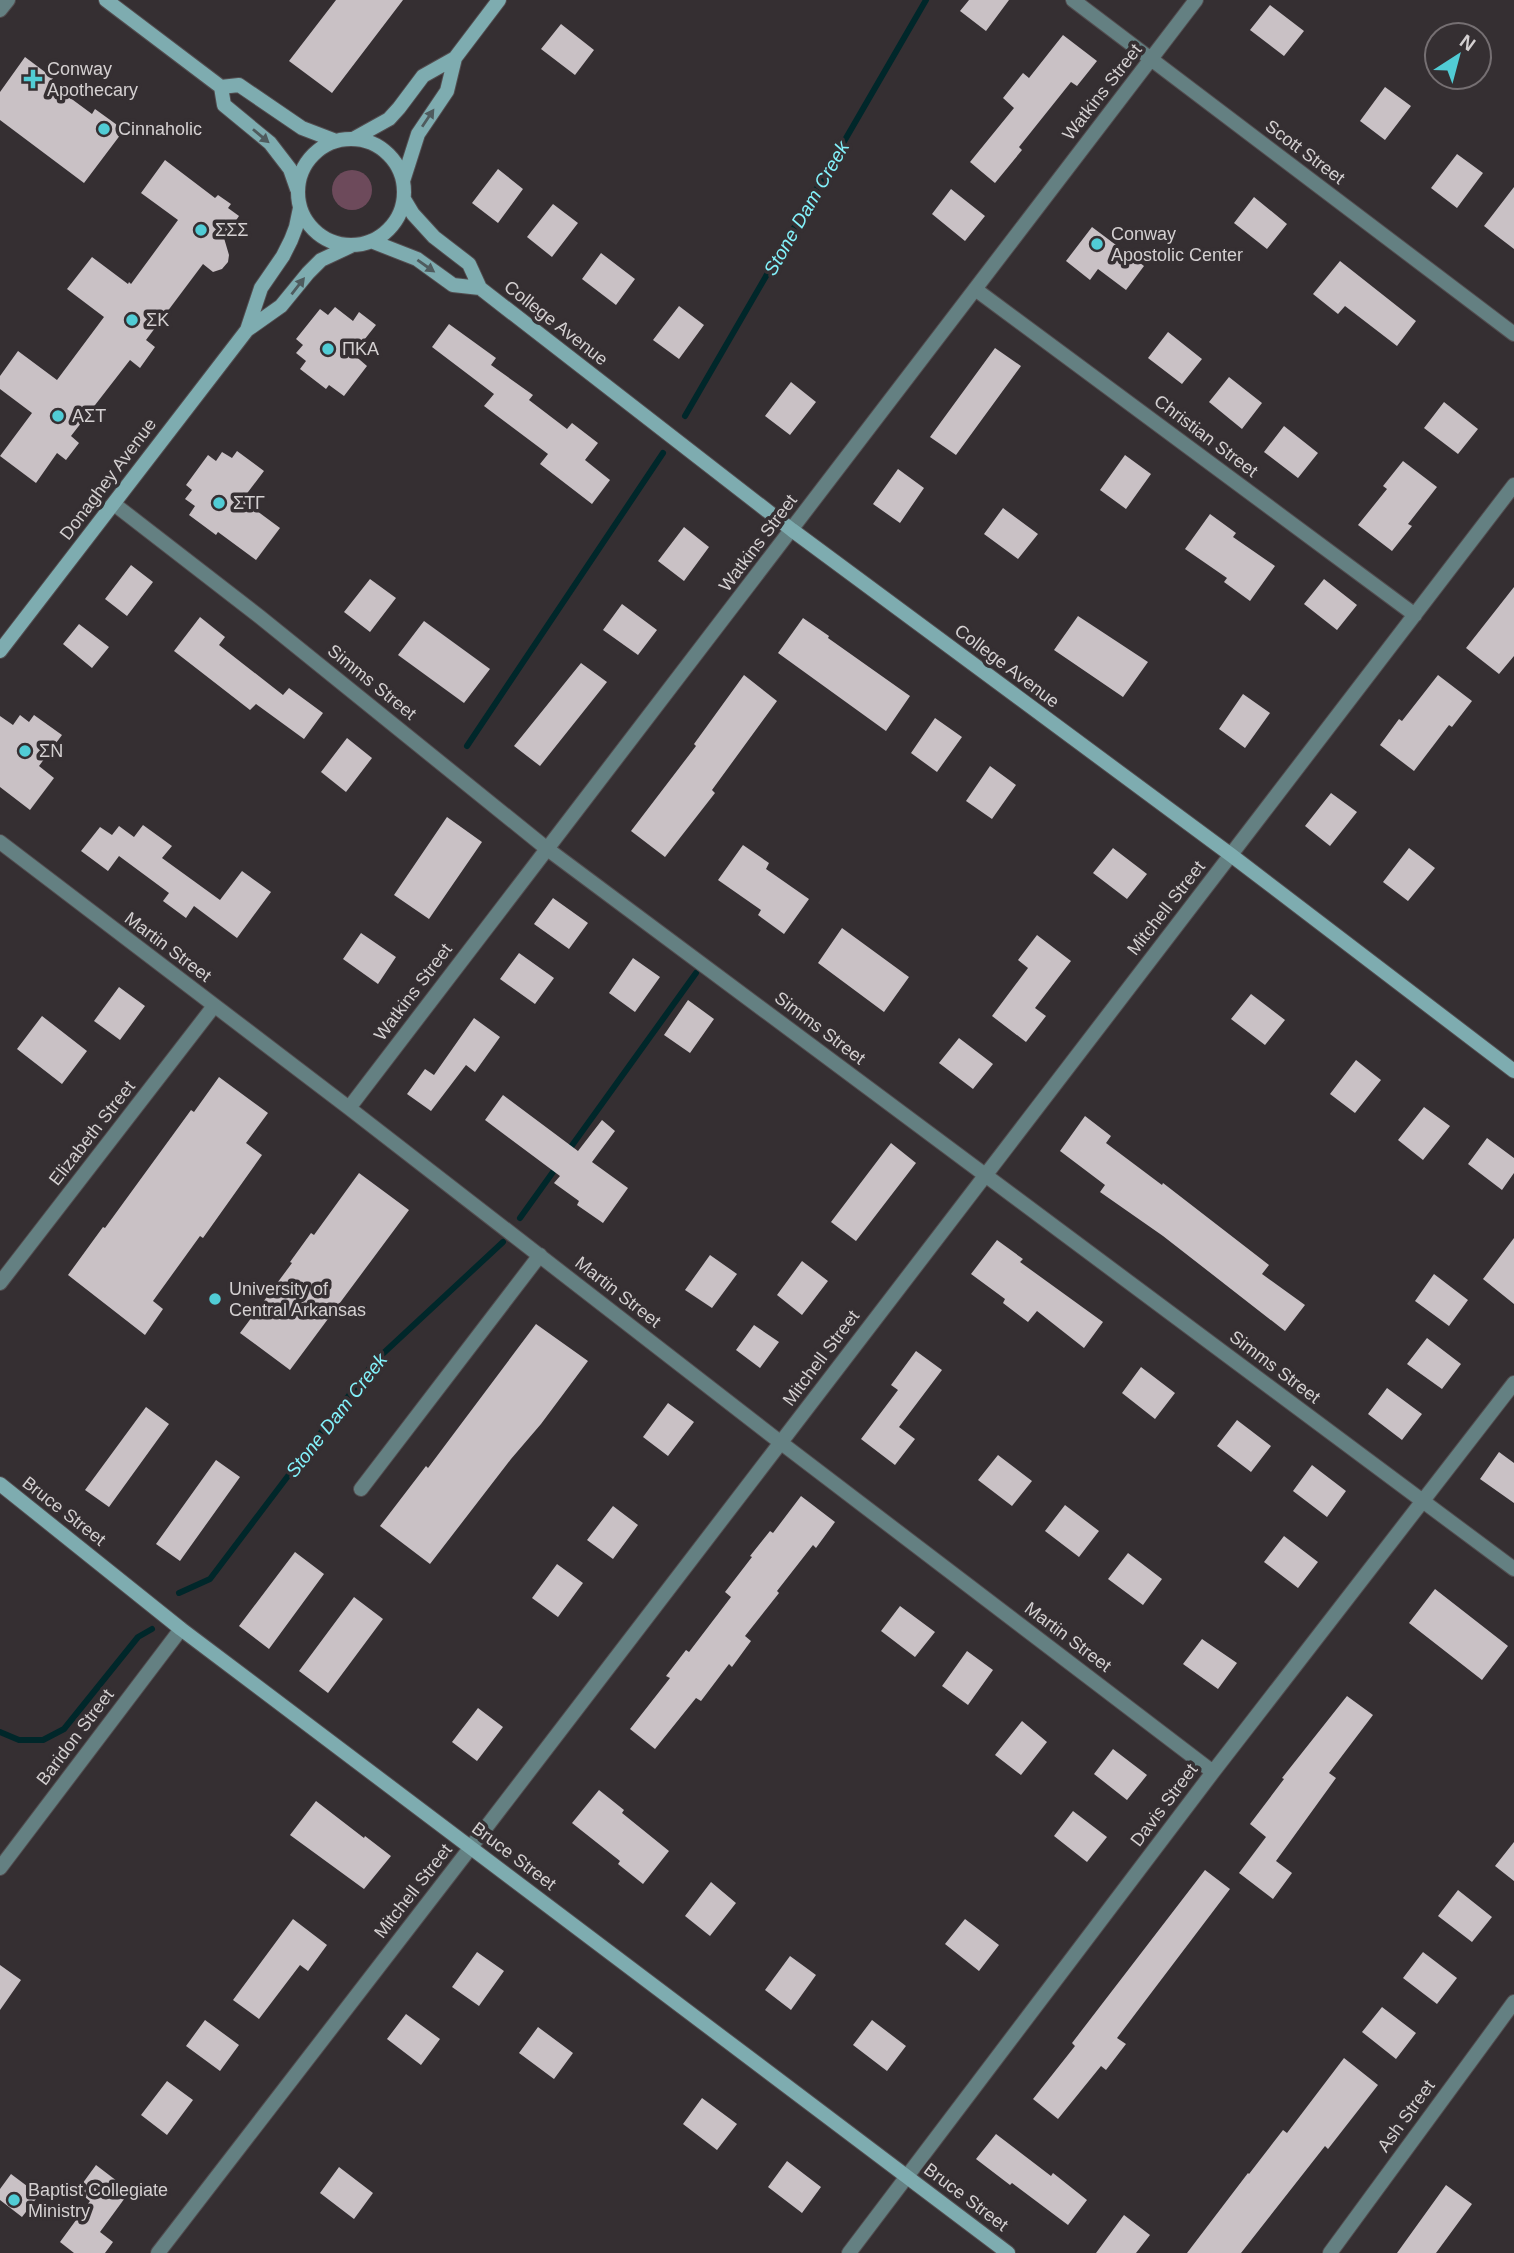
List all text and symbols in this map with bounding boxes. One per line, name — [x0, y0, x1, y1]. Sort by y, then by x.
north arrow — [1423, 21, 1493, 91]
text: N — [1456, 30, 1479, 55]
street label: Watkins Street — [1058, 40, 1146, 144]
place label: Conway Apothecary — [47, 59, 138, 100]
marker: Conway Apothecary — [25, 71, 41, 87]
one-way arrow — [421, 109, 434, 128]
street label: Scott Street — [1261, 116, 1349, 188]
place label: Cinnaholic — [118, 119, 202, 139]
marker: Cinnaholic — [96, 121, 112, 137]
one-way arrow — [252, 128, 270, 143]
water label: Stone Dam Creek — [760, 136, 854, 279]
place label: ΣΣΣ — [215, 220, 248, 240]
marker: ΣΣΣ — [193, 222, 209, 238]
place label: Conway Apostolic Center — [1111, 224, 1243, 265]
marker: Conway Apostolic Center — [1089, 236, 1105, 252]
one-way arrow — [417, 259, 435, 273]
street label: College Avenue — [500, 276, 612, 370]
one-way arrow — [290, 277, 305, 295]
place label: ΣΚ — [146, 310, 169, 330]
marker: ΣΚ — [124, 312, 140, 328]
place label: ΠΚΑ — [342, 339, 379, 359]
marker: ΠΚΑ — [320, 341, 336, 357]
street label: Christian Street — [1150, 391, 1262, 481]
place label: ΑΣΤ — [72, 406, 106, 426]
marker: ΑΣΤ — [50, 408, 66, 424]
street label: Donaghey Avenue — [56, 414, 160, 544]
street label: Watkins Street — [715, 491, 801, 595]
place label: ΣΤΓ — [233, 493, 265, 513]
marker: ΣΤΓ — [211, 495, 227, 511]
street label: College Avenue — [951, 620, 1063, 712]
street label: Simms Street — [324, 640, 420, 724]
place label: ΣΝ — [39, 741, 63, 761]
marker: ΣΝ — [17, 743, 33, 759]
street label: Mitchell Street — [1123, 857, 1209, 959]
street label: Martin Street — [121, 908, 215, 986]
street label: Watkins Street — [370, 940, 456, 1044]
street label: Simms Street — [771, 988, 869, 1068]
street label: Elizabeth Street — [45, 1077, 139, 1189]
street label: Martin Street — [571, 1252, 665, 1332]
place label: University of Central Arkansas — [229, 1279, 366, 1320]
marker: University of Central Arkansas — [207, 1291, 223, 1307]
street label: Mitchell Street — [779, 1306, 863, 1410]
street label: Simms Street — [1226, 1327, 1324, 1407]
water label: Stone Dam Creek — [282, 1348, 392, 1481]
street label: Bruce Street — [18, 1472, 110, 1550]
street label: Martin Street — [1021, 1598, 1115, 1676]
street label: Baridon Street — [32, 1685, 118, 1789]
street label: Davis Street — [1127, 1760, 1201, 1850]
street label: Bruce Street — [468, 1818, 560, 1894]
street label: Mitchell Street — [370, 1840, 456, 1942]
street label: Ash Street — [1373, 2076, 1439, 2156]
street label: Bruce Street — [920, 2159, 1012, 2235]
place label: Baptist Collegiate Ministry — [28, 2180, 168, 2221]
marker: Baptist Collegiate Ministry — [6, 2192, 22, 2208]

